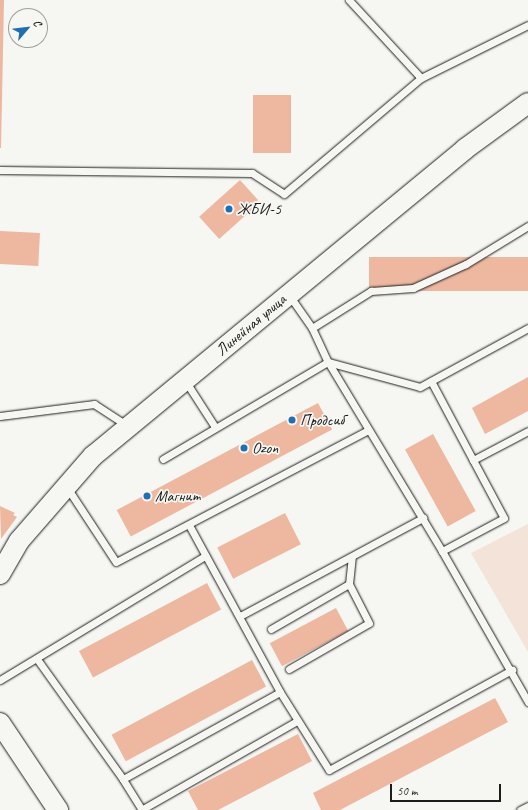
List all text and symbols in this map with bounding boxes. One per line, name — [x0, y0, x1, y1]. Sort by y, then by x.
north arrow — [8, 8, 48, 48]
text: С — [30, 17, 45, 29]
place label: ЖБИ-5 — [237, 199, 281, 219]
marker: ЖБИ-5 — [224, 204, 234, 214]
street label: Линейная улица — [211, 290, 291, 360]
place label: Продсиб — [300, 410, 344, 430]
marker: Продсиб — [287, 415, 297, 425]
place label: Ozon — [252, 438, 278, 458]
marker: Ozon — [239, 443, 249, 453]
place label: Магнит — [155, 486, 200, 506]
marker: Магнит — [142, 491, 152, 501]
scale bar — [392, 776, 503, 802]
text: 50 m — [397, 783, 417, 799]

